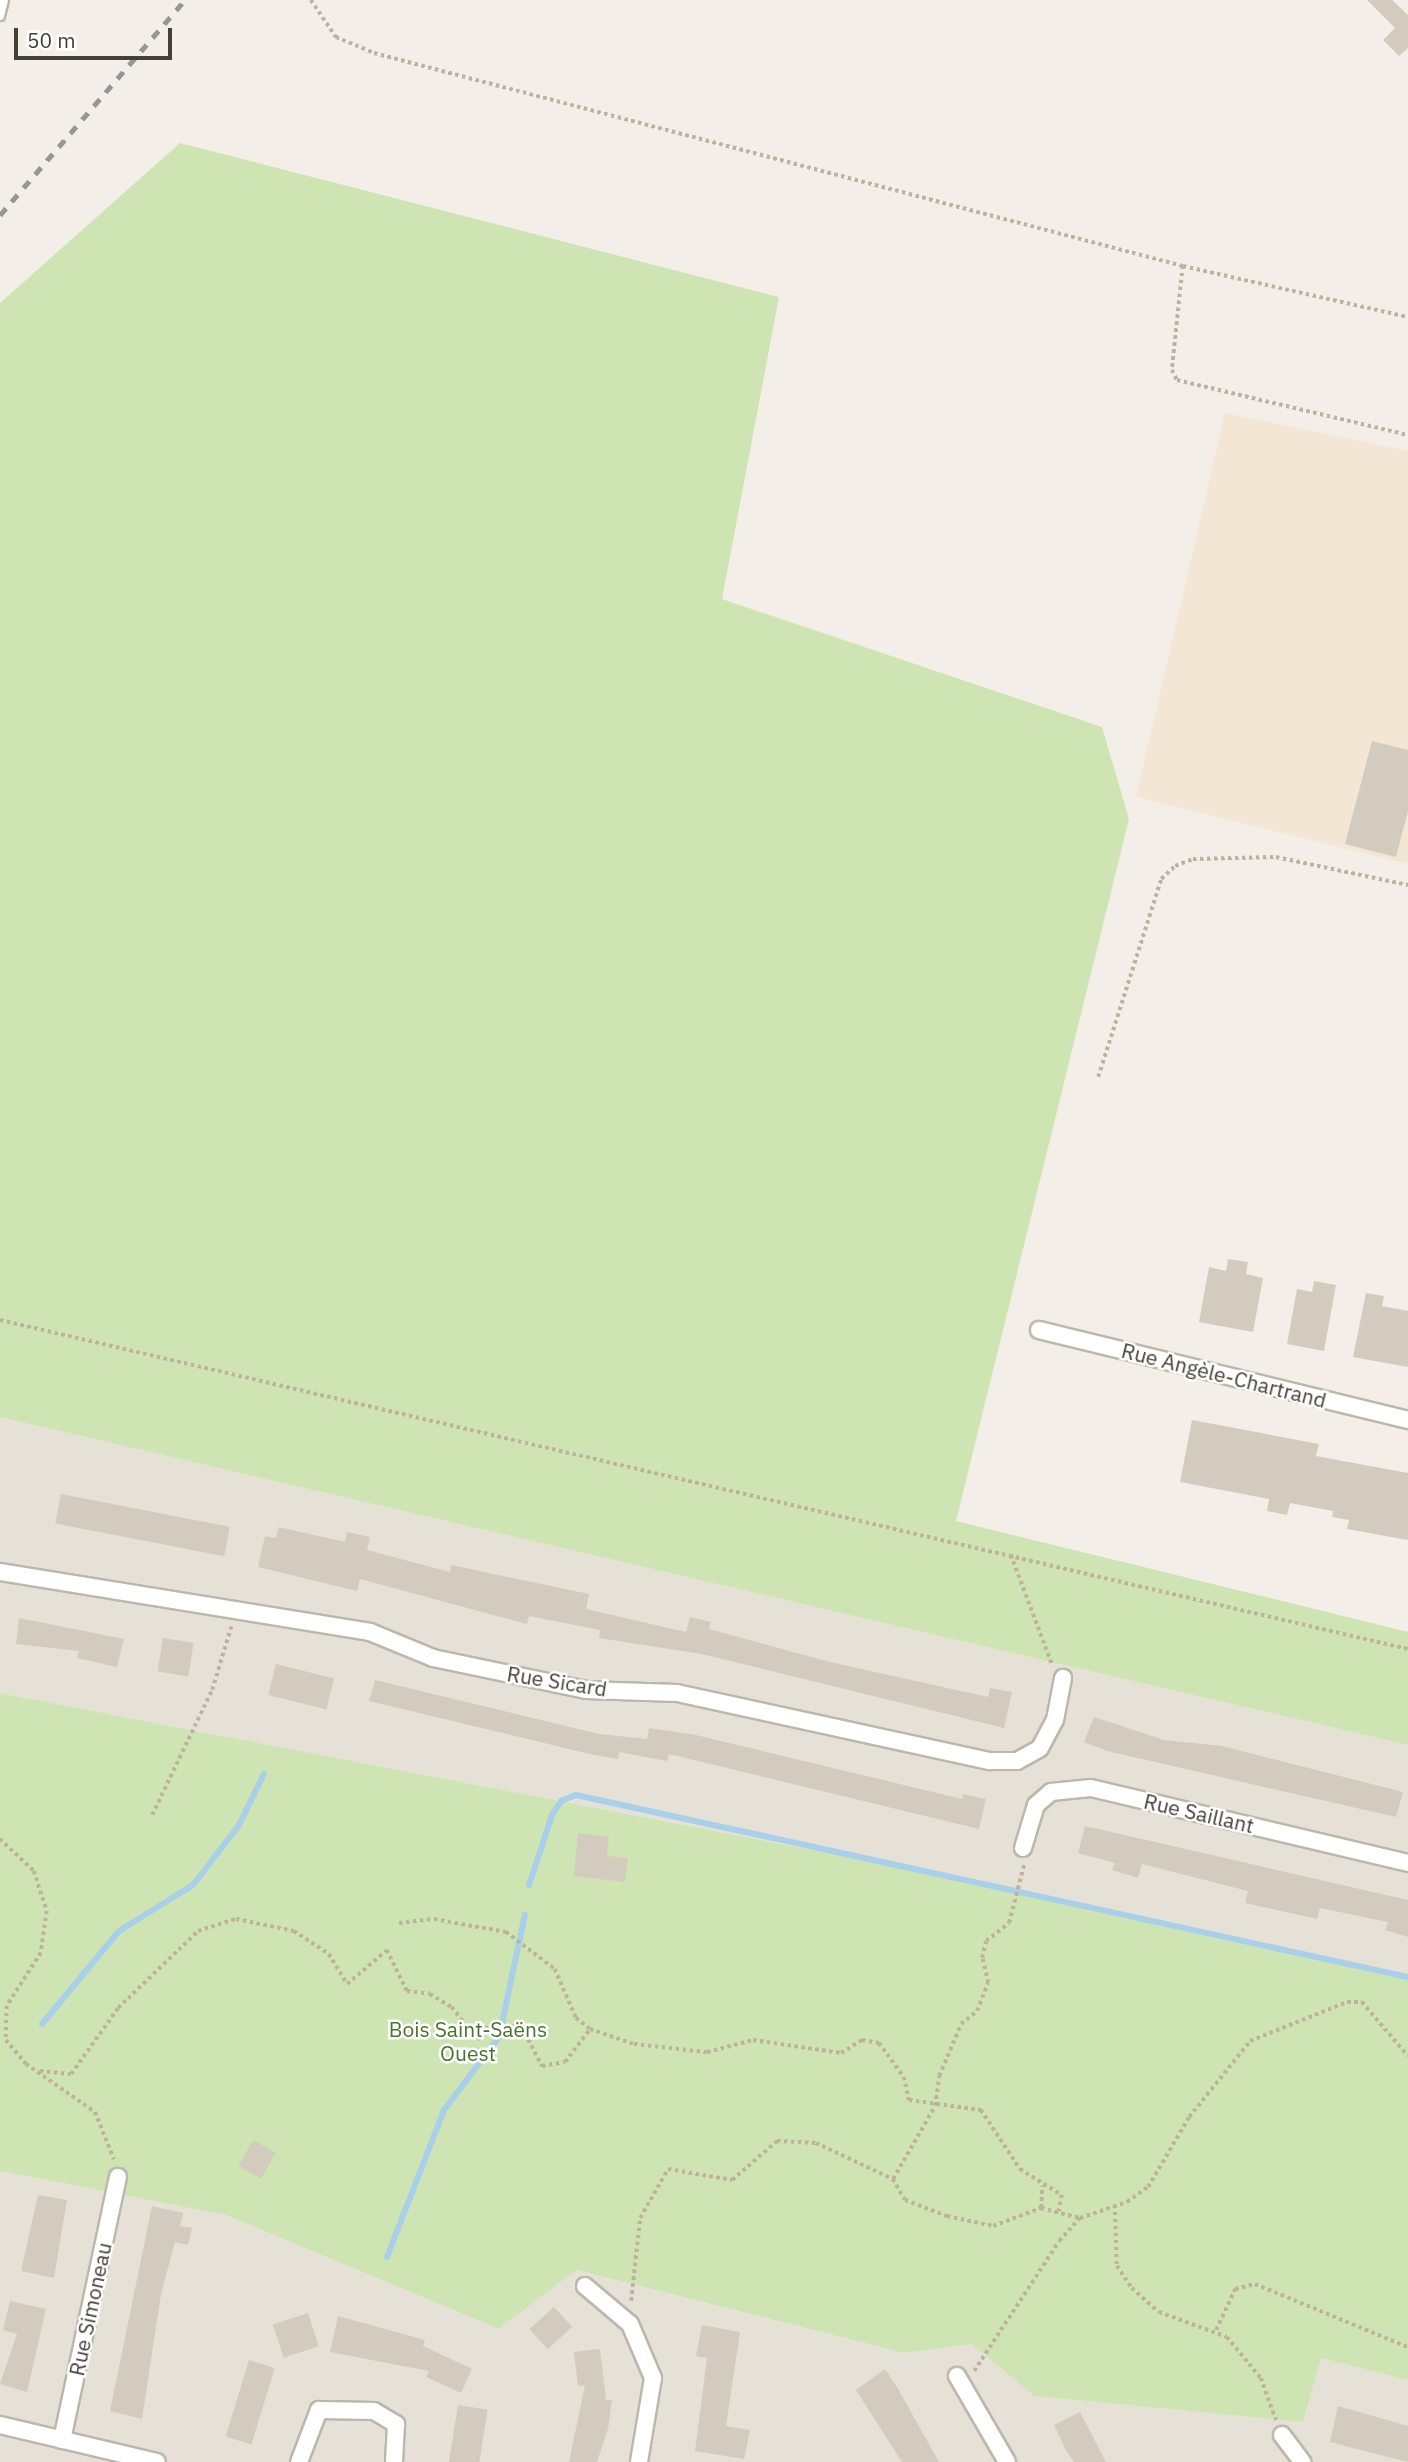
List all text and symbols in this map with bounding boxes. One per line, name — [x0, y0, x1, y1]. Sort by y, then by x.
scale bar — [18, 14, 175, 58]
text: 50 m — [27, 26, 76, 54]
street label: Rue Angèle-Chartrand — [1119, 1337, 1329, 1413]
street label: Rue Sicard — [505, 1661, 609, 1701]
street label: Rue Saillant — [1141, 1788, 1257, 1838]
park label: Bois Saint-Saëns Ouest — [389, 2016, 547, 2066]
street label: Rue Simoneau — [64, 2240, 116, 2378]

